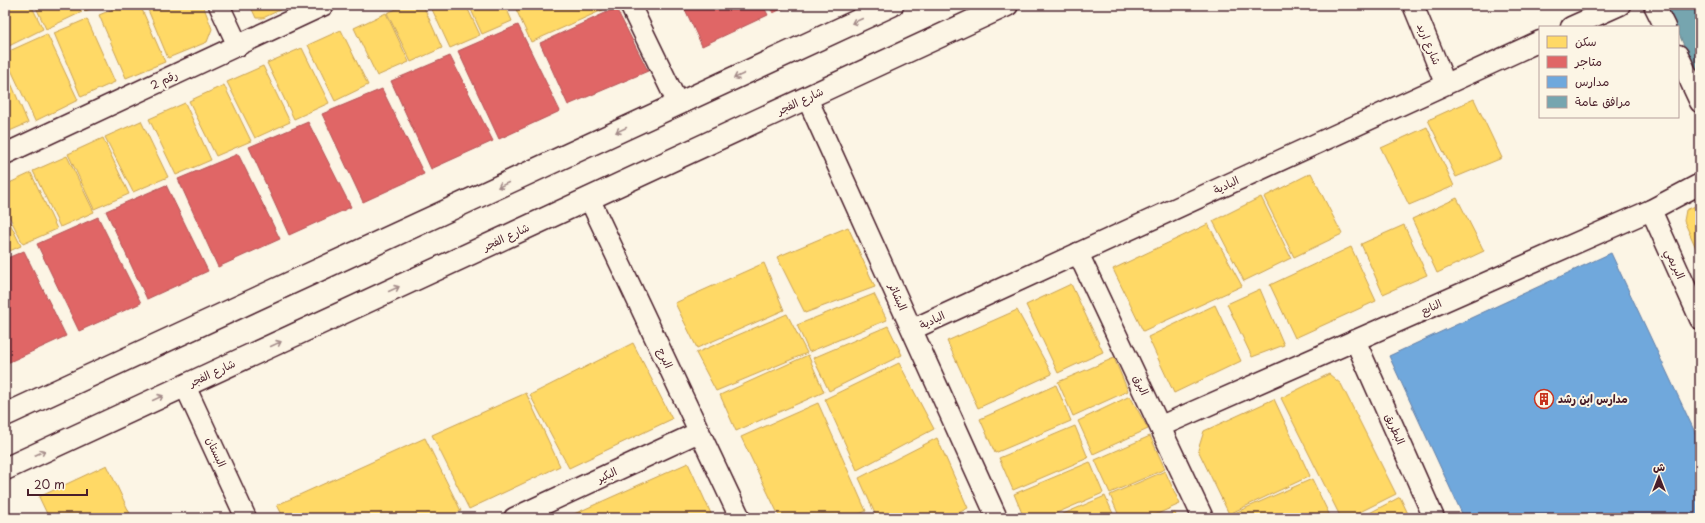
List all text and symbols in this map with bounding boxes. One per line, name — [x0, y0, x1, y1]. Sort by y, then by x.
one-way arrow — [851, 18, 863, 25]
street label: شارع اربد — [1412, 21, 1446, 67]
legend — [1539, 26, 1679, 118]
text: سكن — [1575, 32, 1597, 50]
text: متاجر — [1574, 52, 1602, 70]
street label: رقم 2 — [147, 66, 181, 94]
text: مدارس — [1575, 72, 1609, 90]
one-way arrow — [733, 73, 745, 80]
street label: شارع الفجر — [773, 82, 826, 120]
text: مرافق عامة — [1575, 92, 1630, 110]
one-way arrow — [615, 127, 627, 135]
street label: البادية — [1210, 171, 1241, 198]
one-way arrow — [497, 182, 509, 189]
street label: شارع الفجر — [479, 218, 532, 256]
street label: البريمي — [1659, 246, 1690, 283]
street label: البشائر — [885, 279, 912, 313]
one-way arrow — [388, 285, 400, 292]
street label: النابع — [1417, 294, 1445, 320]
street label: البادية — [916, 306, 947, 333]
one-way arrow — [270, 339, 282, 347]
street label: البرج — [653, 345, 678, 371]
street label: شارع الفجر — [185, 354, 238, 392]
street label: البرق — [1129, 372, 1154, 398]
building icon: مدارس ابن رشد — [1533, 388, 1555, 410]
place label: مدارس ابن رشد — [1558, 390, 1628, 407]
one-way arrow — [152, 394, 164, 401]
street label: البطريق — [1381, 411, 1410, 447]
street label: البستان — [202, 434, 231, 470]
one-way arrow — [34, 449, 46, 456]
north arrow — [1639, 457, 1679, 497]
text: ش — [1653, 458, 1665, 475]
street label: البكير — [593, 463, 620, 487]
scale bar — [28, 471, 87, 497]
text: 20 m — [34, 475, 65, 493]

